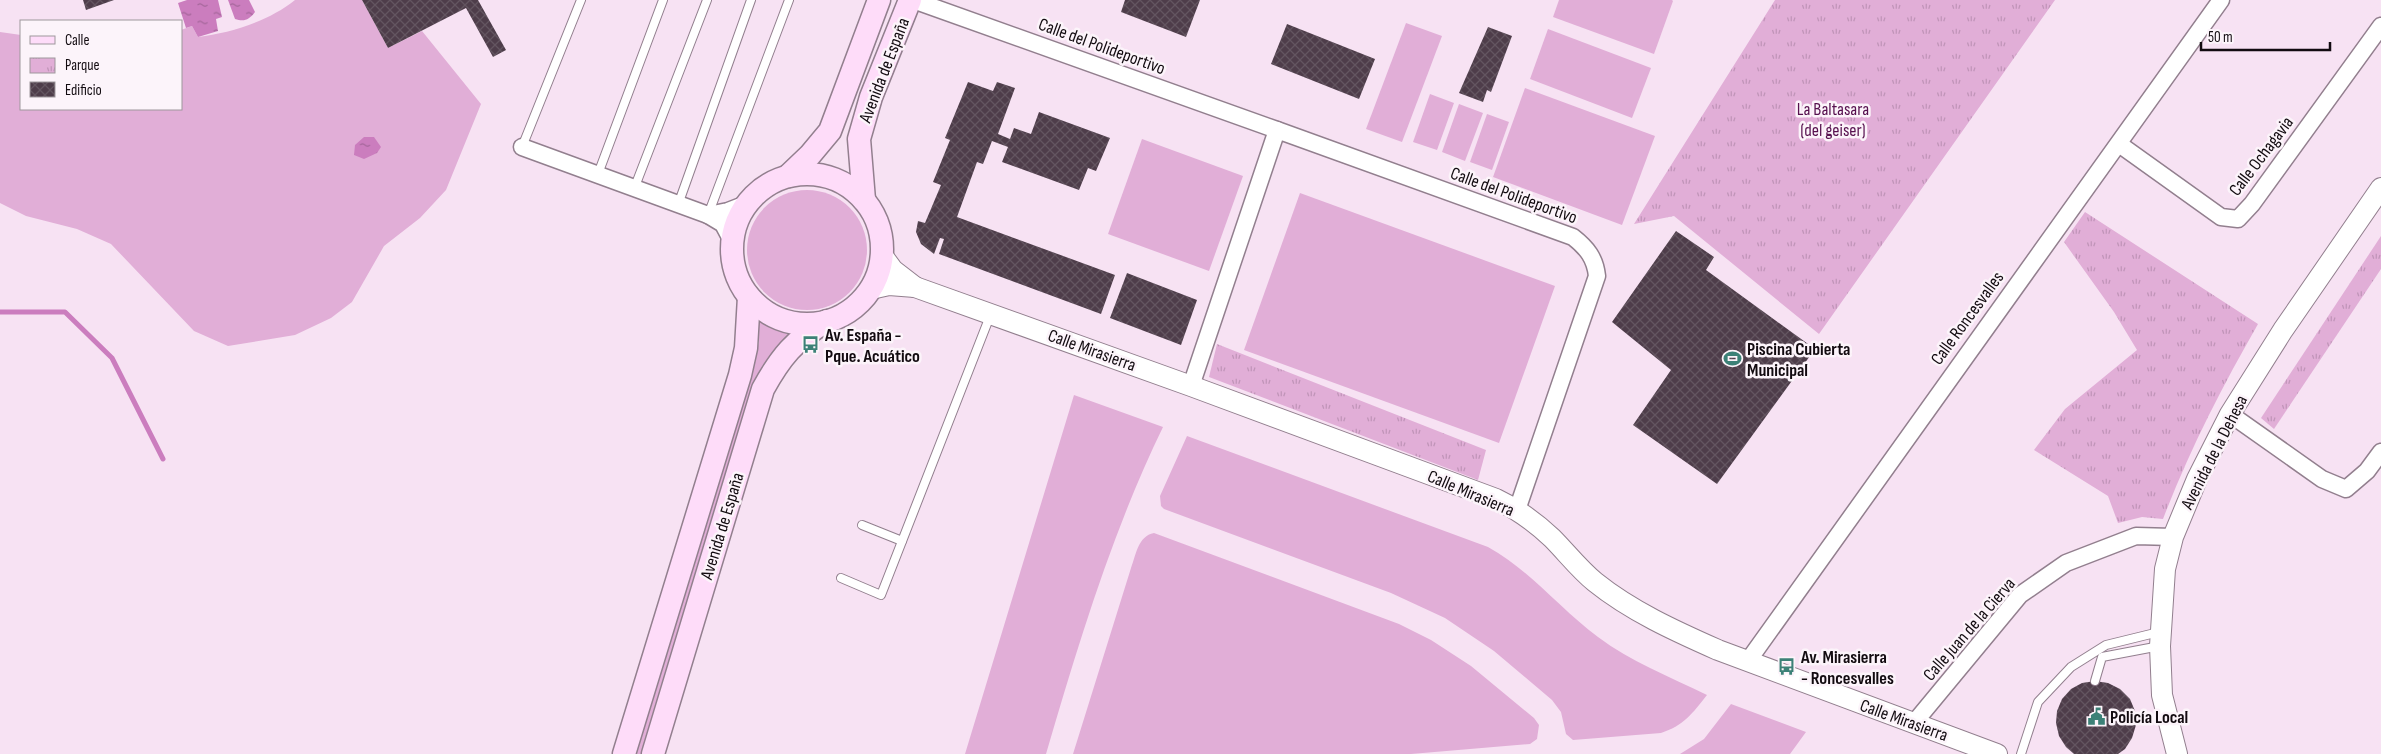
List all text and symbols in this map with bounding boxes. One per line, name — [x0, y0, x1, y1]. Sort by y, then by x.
street label: Calle del Polideportivo — [1036, 14, 1168, 79]
street label: Avenida de España — [855, 15, 914, 126]
legend — [20, 20, 182, 110]
scale bar — [2201, 20, 2330, 52]
text: 50 m — [2208, 28, 2233, 47]
text: Calle — [65, 31, 89, 50]
text: Parque — [65, 56, 100, 75]
text: Edificio — [65, 81, 102, 100]
park label: La Baltasara (del geiser) — [1797, 99, 1869, 141]
street label: Calle Ochagavia — [2225, 112, 2298, 200]
street label: Calle del Polideportivo — [1448, 163, 1580, 228]
street label: Calle Roncesvalles — [1927, 268, 2008, 369]
place label: Av. España - Pque. Acuático — [824, 325, 920, 367]
street label: Calle Mirasierra — [1045, 325, 1139, 376]
bus stop icon: Av. España - Pque. Acuático — [801, 335, 821, 355]
place label: Piscina Cubierta Municipal — [1747, 339, 1850, 381]
sports icon: Piscina Cubierta Municipal — [1723, 349, 1743, 369]
street label: Avenida de la Dehesa — [2176, 392, 2252, 514]
street label: Calle Mirasierra — [1424, 466, 1517, 521]
street label: Avenida de España — [696, 470, 749, 583]
street label: Calle Juan de la Cierva — [1919, 573, 2020, 685]
place label: Av. Mirasierra - Roncesvalles — [1800, 647, 1894, 689]
bus stop icon: Av. Mirasierra - Roncesvalles — [1777, 657, 1797, 677]
street label: Calle Mirasierra — [1857, 695, 1951, 746]
public building icon: Policía Local — [2086, 707, 2106, 727]
place label: Policía Local — [2110, 707, 2188, 728]

